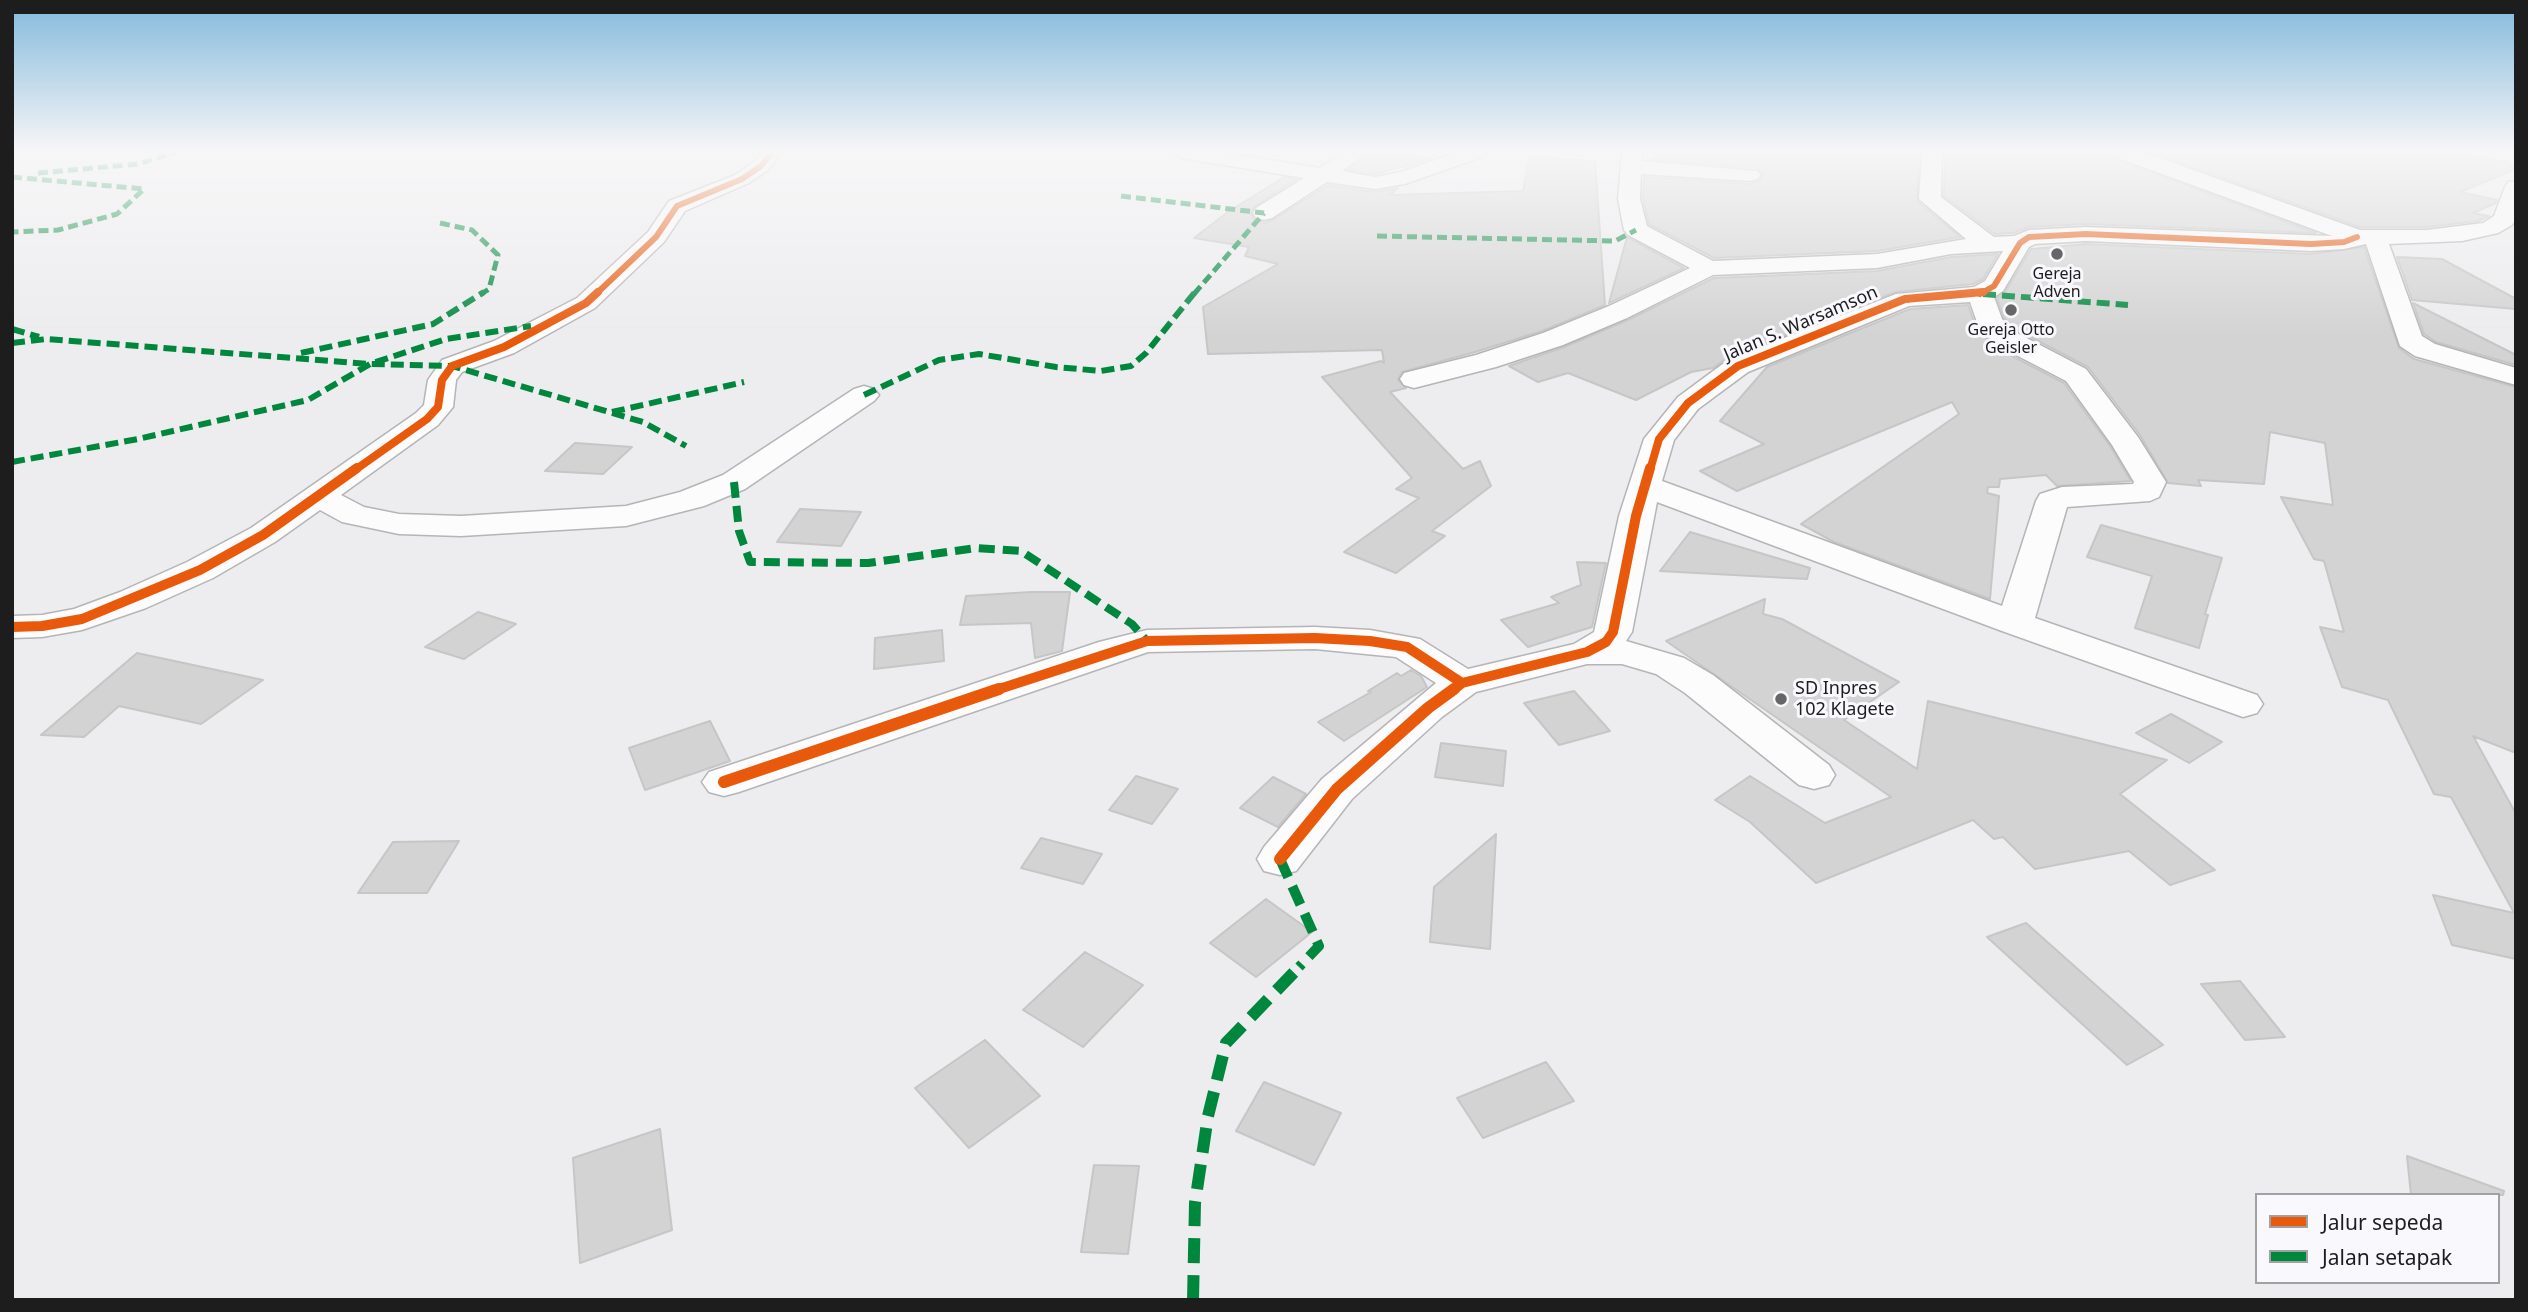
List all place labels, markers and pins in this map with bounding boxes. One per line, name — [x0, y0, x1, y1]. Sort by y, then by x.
marker: Gereja Adven — [2049, 246, 2065, 262]
place label: Gereja Adven — [2032, 264, 2082, 302]
marker: Gereja Otto Geisler — [2003, 302, 2019, 318]
place label: Gereja Otto Geisler — [1968, 320, 2054, 358]
place label: SD Inpres 102 Klagete — [1795, 678, 1894, 720]
marker: SD Inpres 102 Klagete — [1773, 691, 1789, 707]

